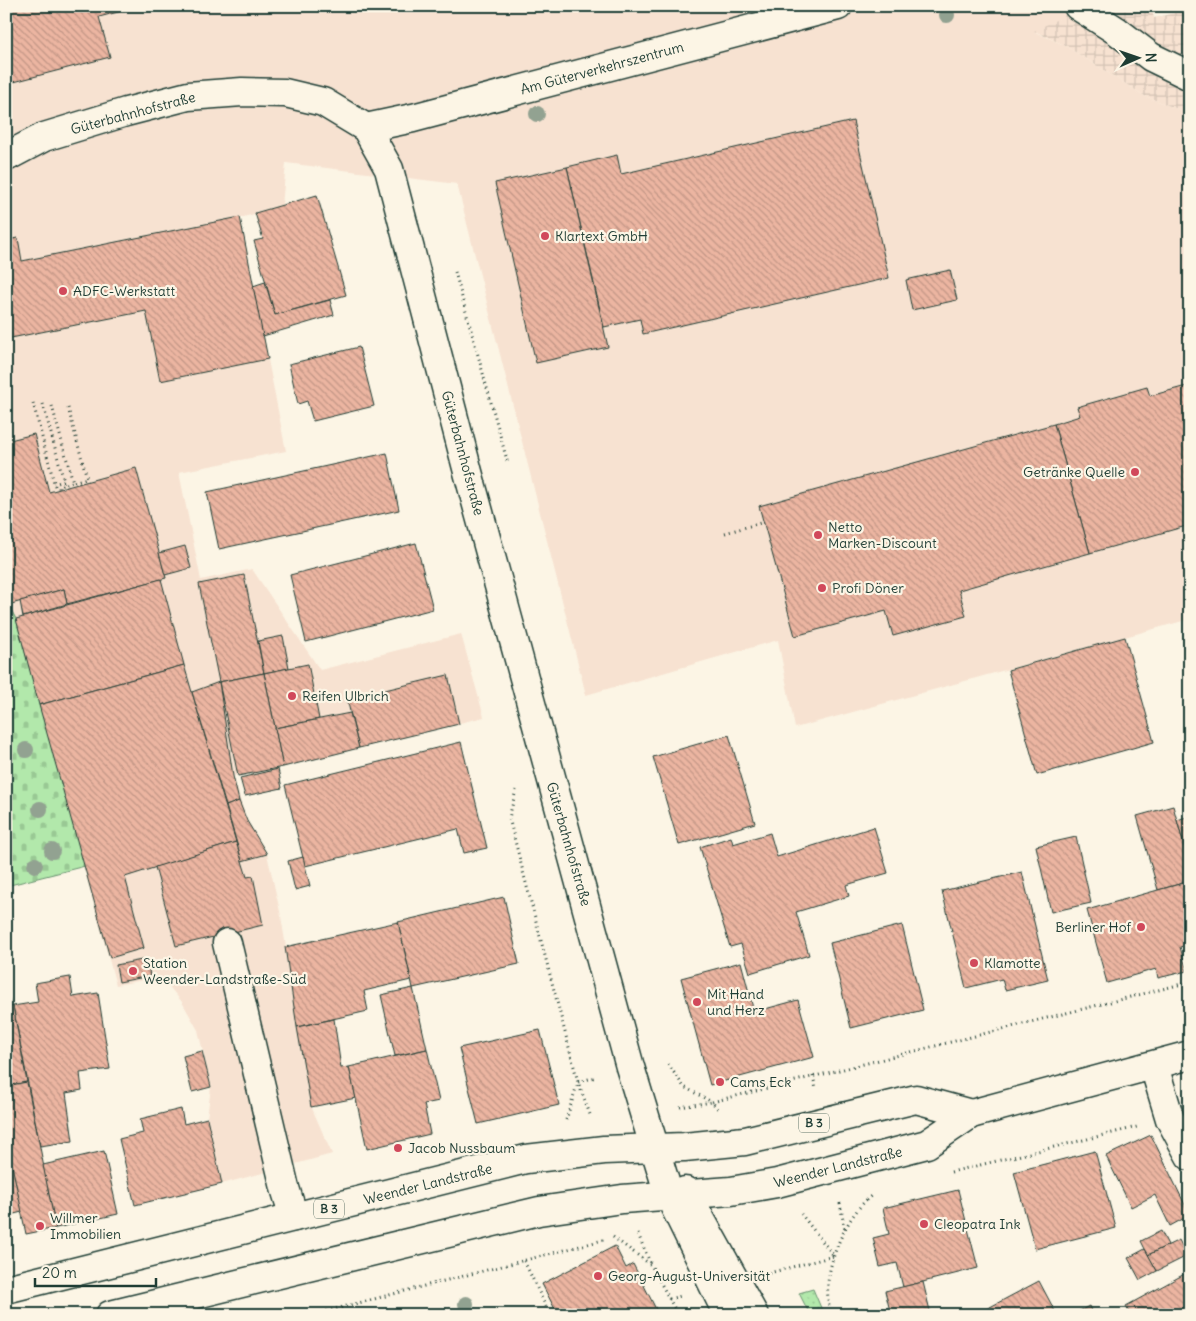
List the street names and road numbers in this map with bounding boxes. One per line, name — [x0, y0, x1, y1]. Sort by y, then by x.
street label: Am Güterverkehrszentrum — [518, 38, 686, 98]
street label: Güterbahnhofstraße — [69, 88, 197, 138]
street label: Güterbahnhofstraße — [438, 389, 488, 517]
street label: Güterbahnhofstraße — [543, 780, 595, 908]
road number: B 3 — [799, 1114, 829, 1132]
street label: Weender Landstraße — [772, 1142, 904, 1192]
street label: Weender Landstraße — [362, 1159, 494, 1209]
road number: B 3 — [314, 1200, 344, 1218]

